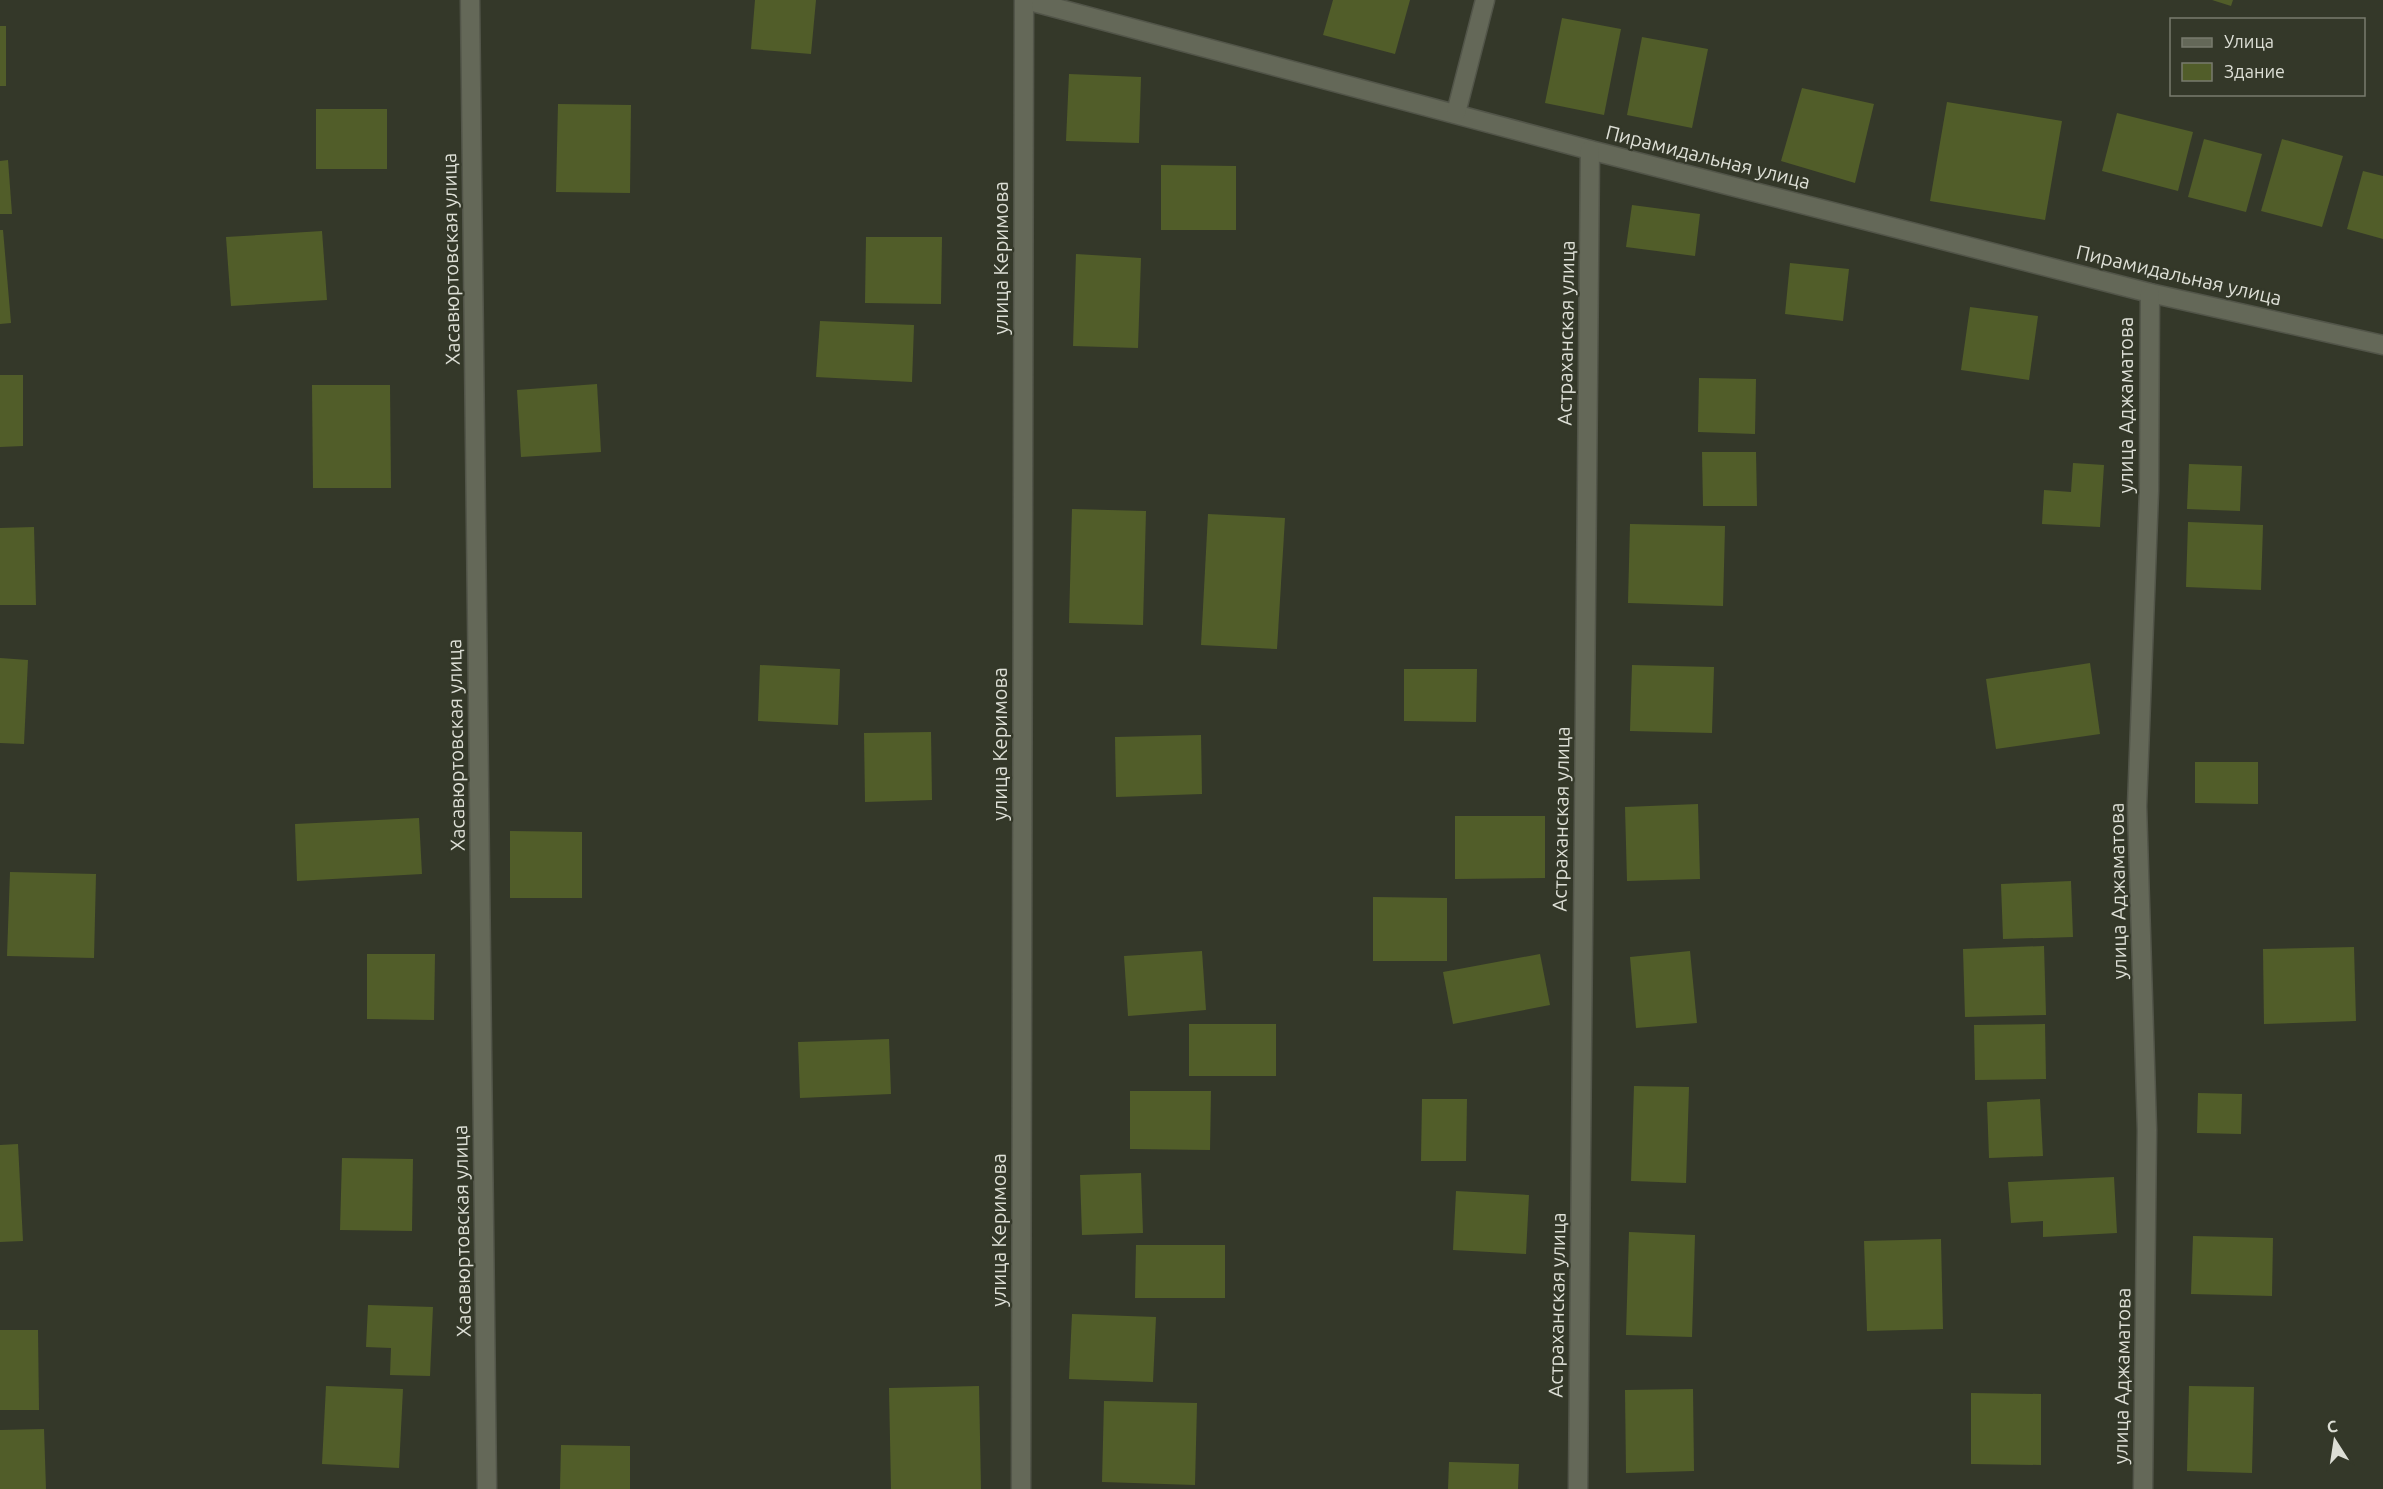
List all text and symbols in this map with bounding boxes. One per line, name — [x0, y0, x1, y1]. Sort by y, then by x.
legend — [2170, 18, 2365, 96]
text: Улица — [2224, 31, 2274, 51]
text: Здание — [2224, 61, 2285, 81]
street label: Пирамидальная улица — [1603, 120, 1813, 193]
street label: Хасавюртовская улица — [437, 153, 464, 365]
street label: улица Керимова — [989, 181, 1012, 335]
street label: Астраханская улица — [1552, 240, 1579, 426]
street label: Пирамидальная улица — [2074, 240, 2284, 309]
street label: улица Аджаматова — [2114, 317, 2137, 493]
street label: Хасавюртовская улица — [442, 639, 469, 851]
street label: улица Керимова — [988, 667, 1011, 821]
street label: Астраханская улица — [1547, 726, 1574, 912]
street label: улица Аджаматова — [2104, 802, 2131, 980]
street label: Хасавюртовская улица — [448, 1125, 475, 1337]
street label: улица Керимова — [987, 1153, 1010, 1307]
street label: Астраханская улица — [1543, 1212, 1570, 1398]
street label: улица Аджаматова — [2108, 1287, 2135, 1465]
north arrow — [2305, 1411, 2365, 1471]
text: С — [2325, 1416, 2339, 1436]

